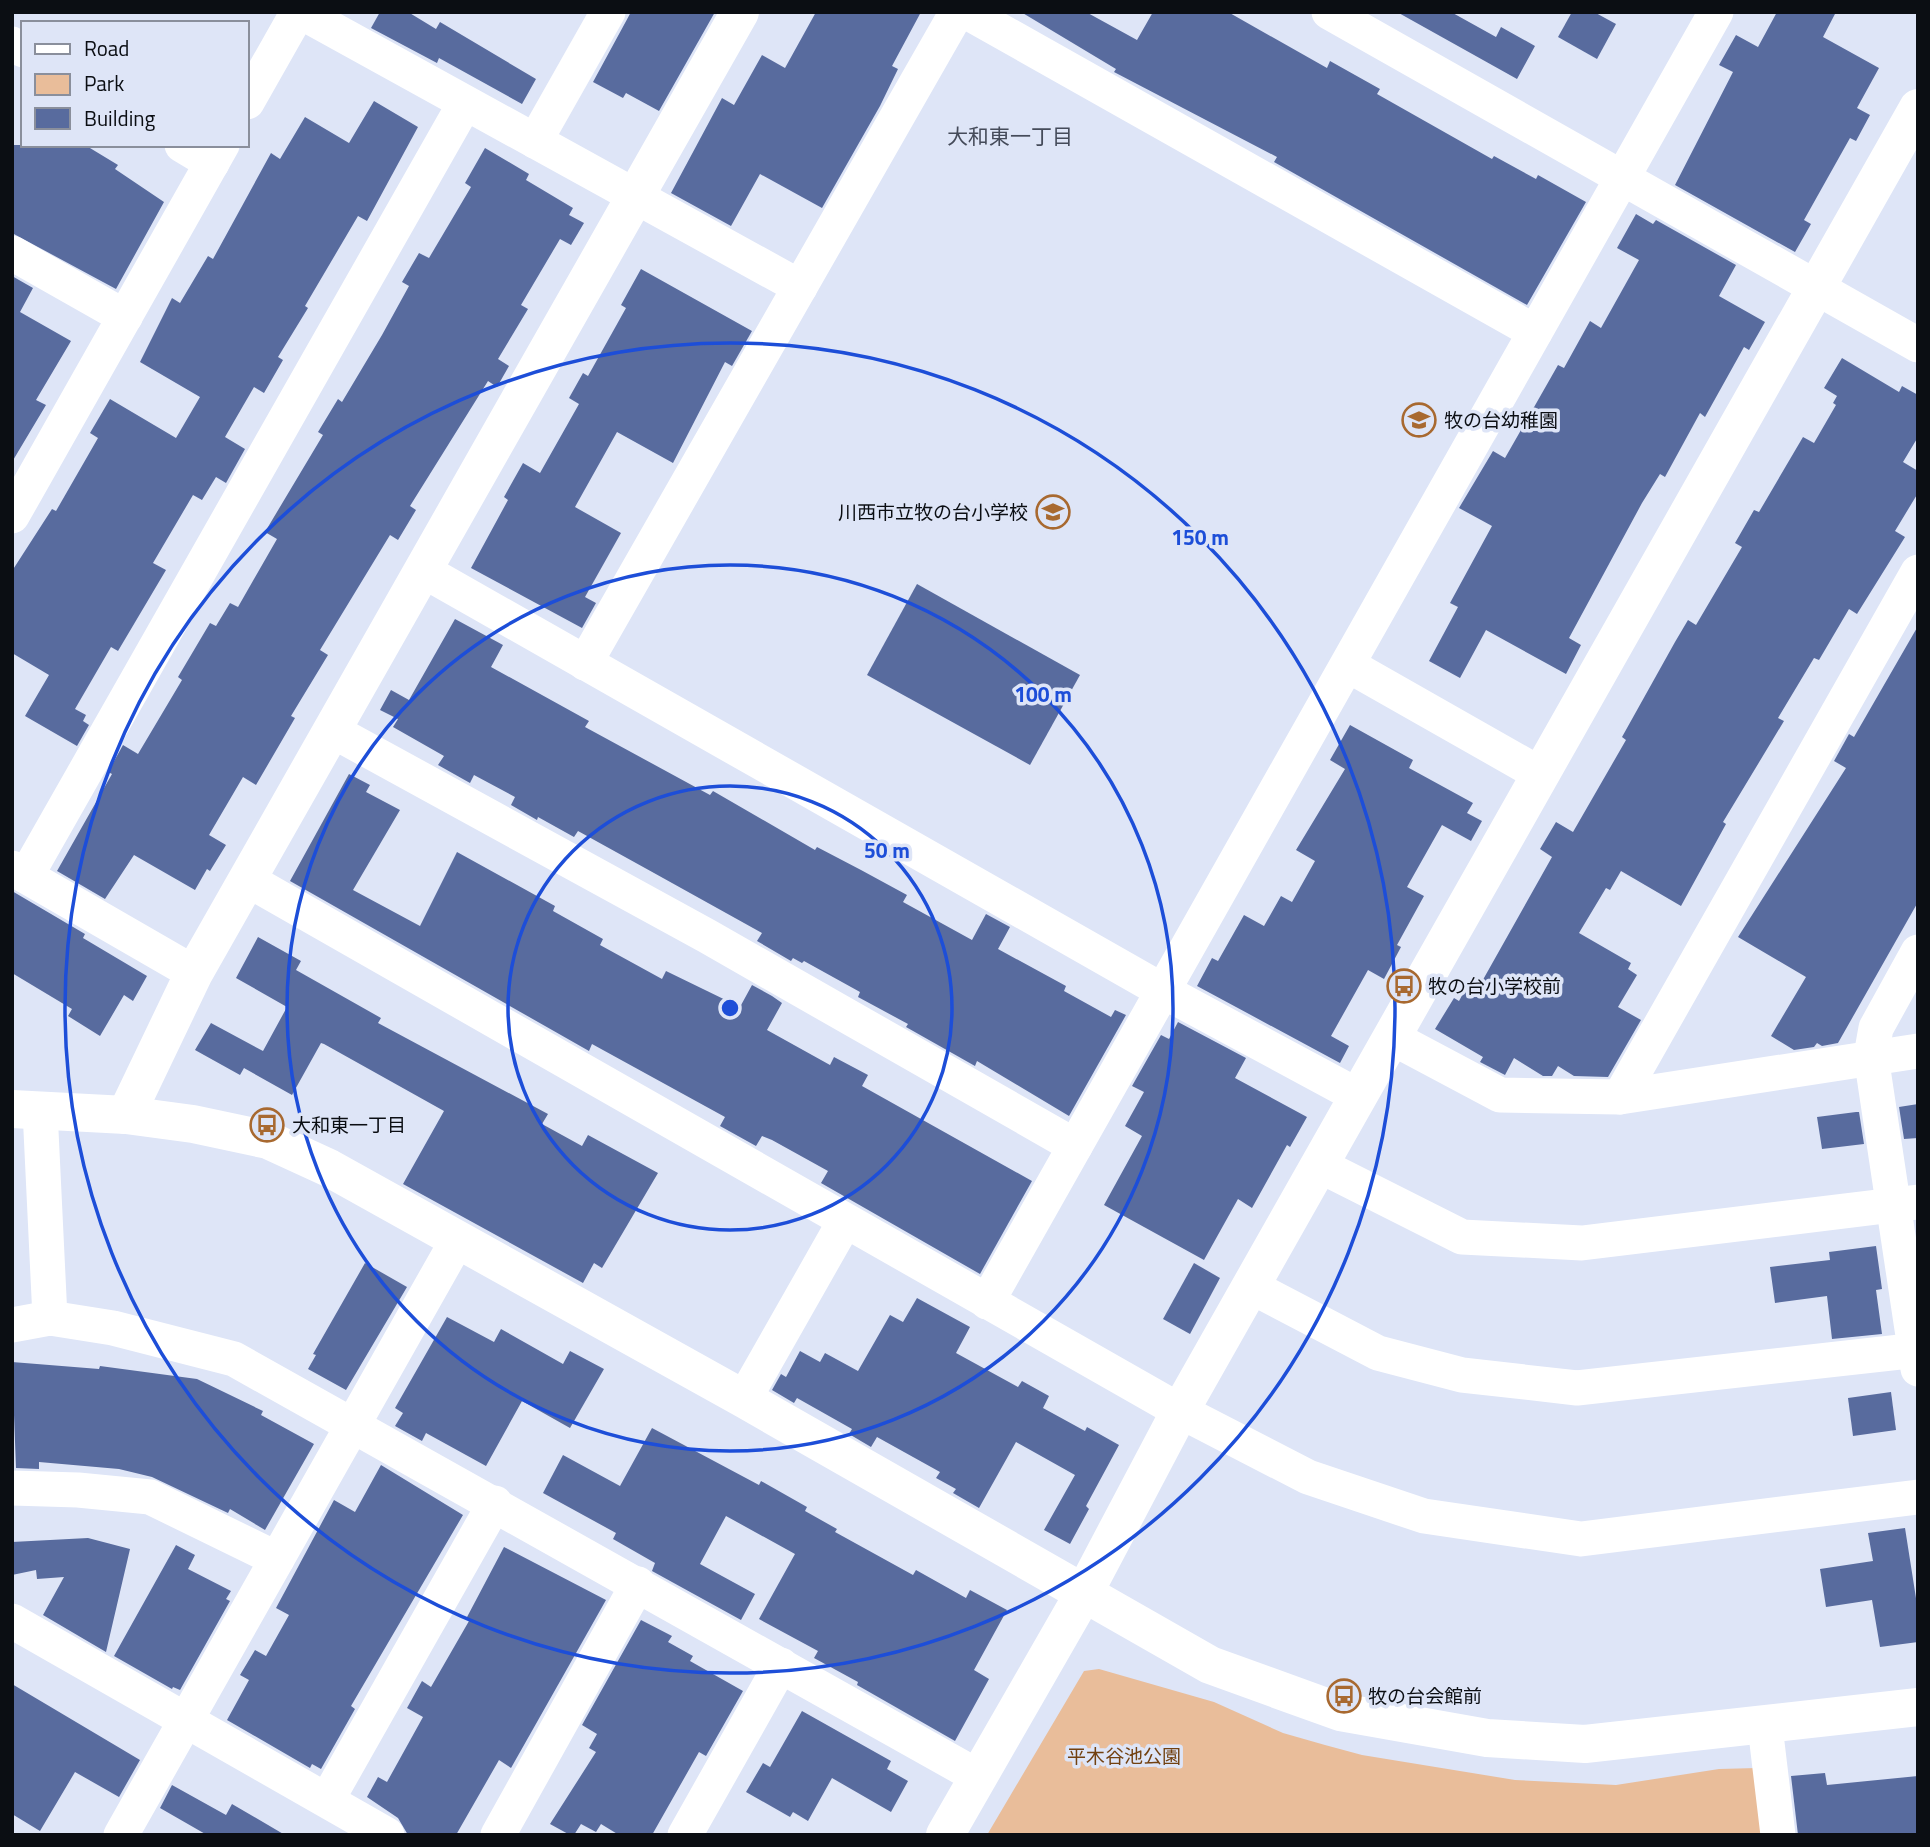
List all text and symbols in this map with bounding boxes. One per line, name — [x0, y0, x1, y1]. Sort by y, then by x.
legend — [21, 21, 248, 147]
text: Road — [84, 32, 129, 64]
text: Park — [84, 67, 124, 99]
text: Building — [84, 102, 156, 134]
district label: 大和東一丁目 — [947, 120, 1073, 152]
school or university icon: 牧の台幼稚園 — [1400, 401, 1438, 439]
place label: 牧の台幼稚園 — [1444, 405, 1558, 434]
school or university icon: 川西市立牧の台小学校 — [1034, 493, 1072, 531]
place label: 川西市立牧の台小学校 — [838, 497, 1028, 526]
text: 150 m — [1171, 521, 1229, 553]
text: 100 m — [1014, 678, 1072, 710]
text: 50 m — [864, 834, 910, 866]
bus stop icon: 牧の台小学校前 — [1385, 967, 1423, 1005]
place label: 牧の台小学校前 — [1428, 971, 1561, 1000]
centre of rings — [718, 996, 742, 1020]
bus stop icon: 大和東一丁目 — [248, 1106, 286, 1144]
place label: 大和東一丁目 — [292, 1110, 406, 1139]
bus stop icon: 牧の台会館前 — [1325, 1677, 1363, 1715]
place label: 牧の台会館前 — [1368, 1681, 1482, 1710]
park label: 平木谷池公園 — [1067, 1741, 1181, 1770]

